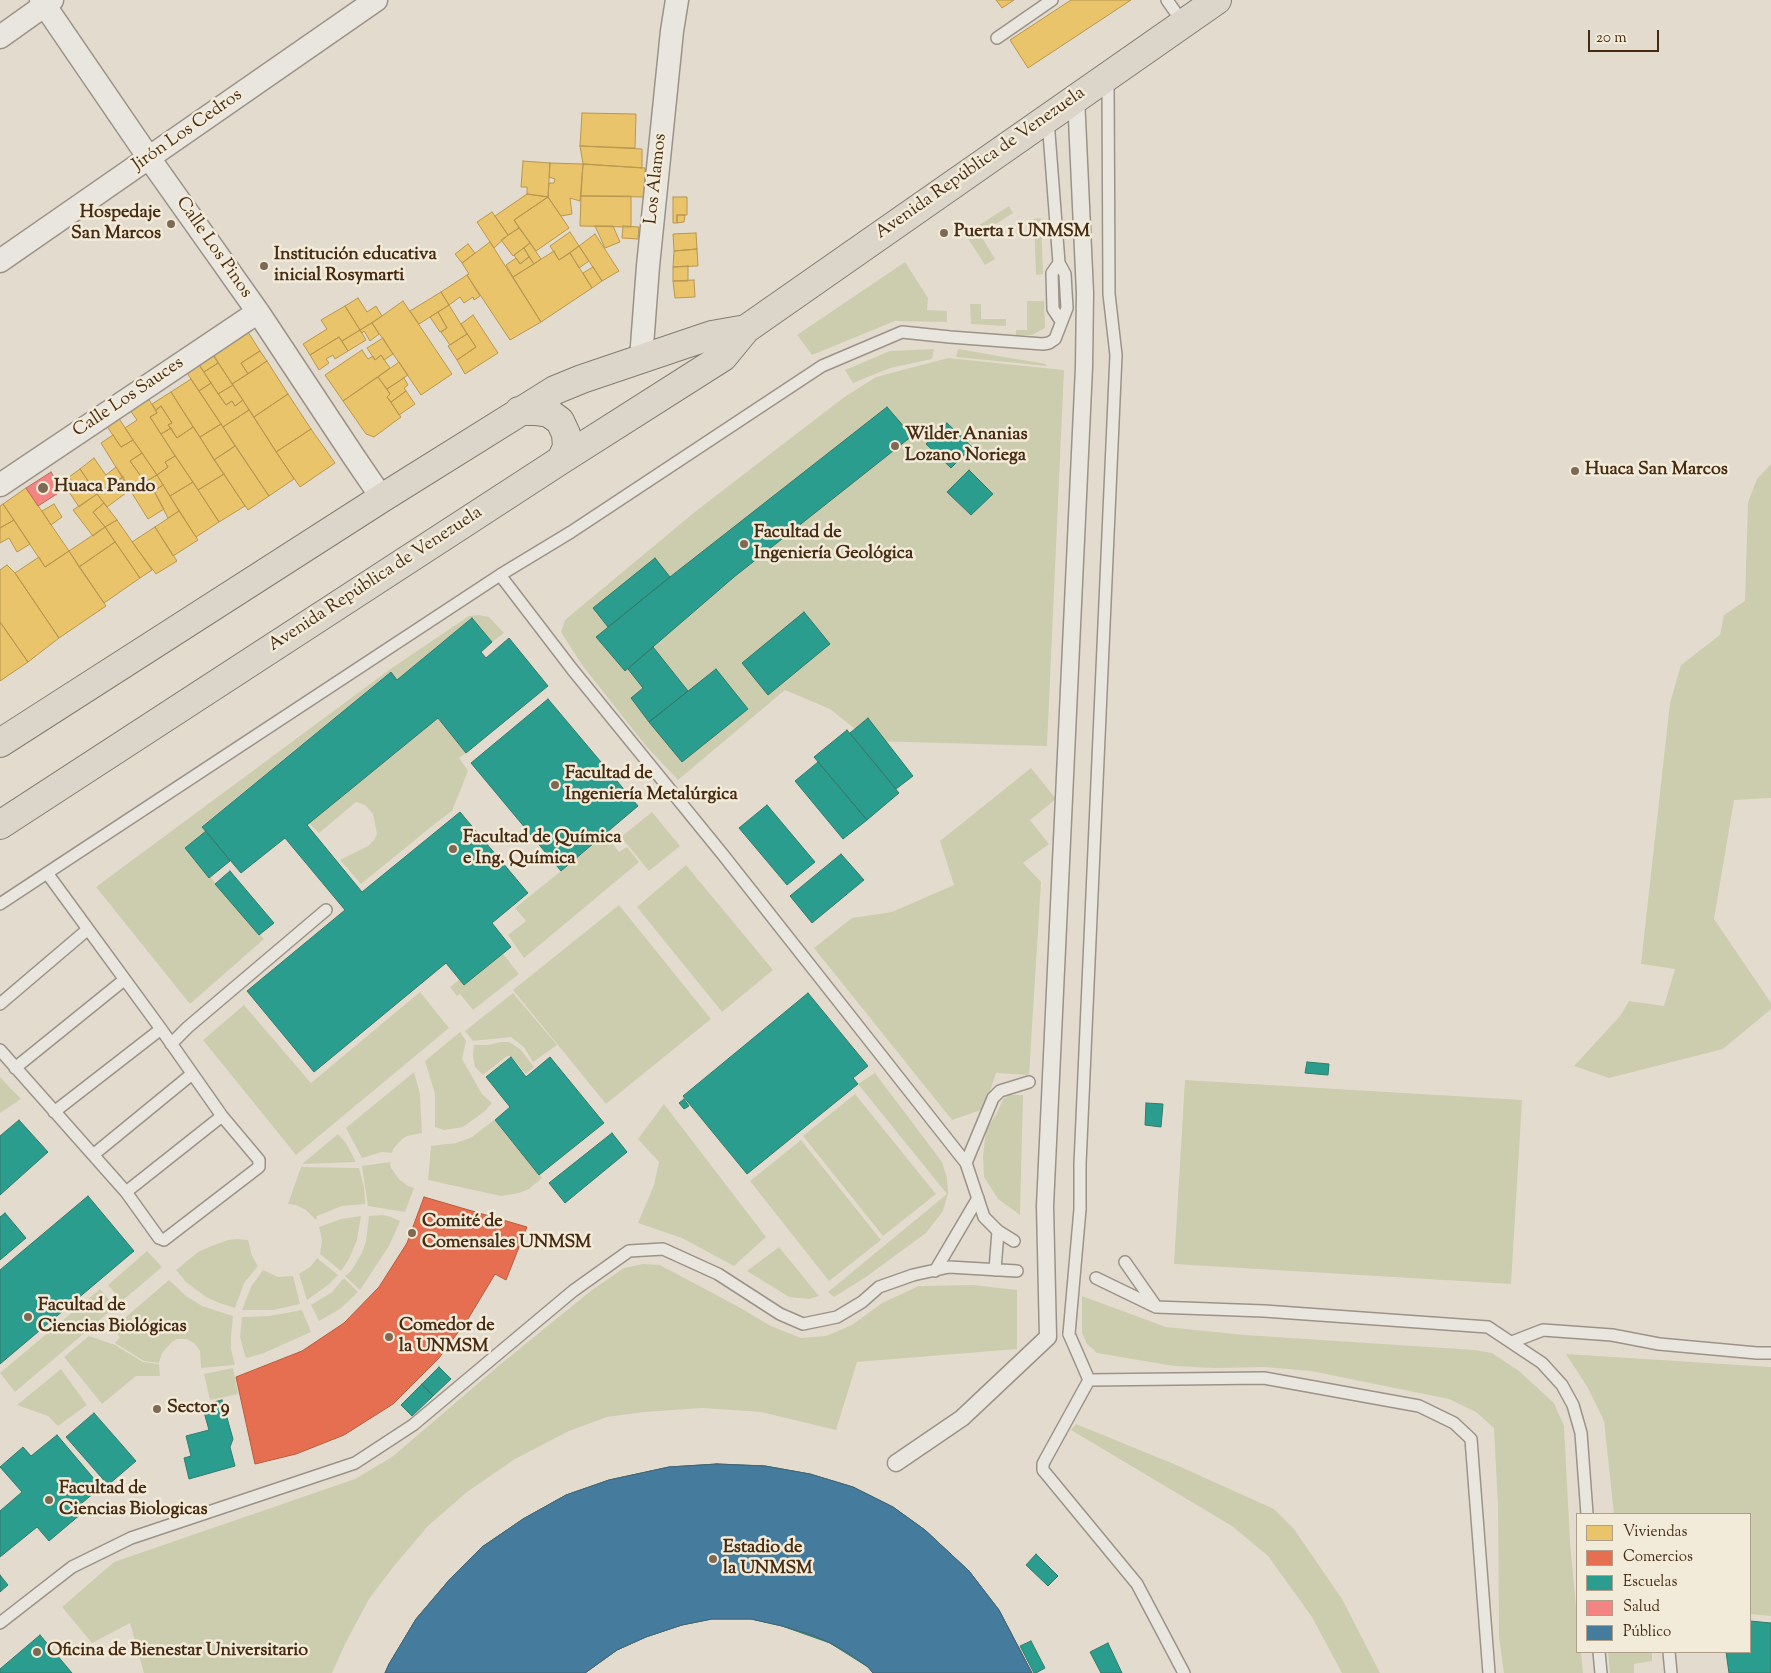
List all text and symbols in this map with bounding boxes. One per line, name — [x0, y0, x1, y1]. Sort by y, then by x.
scale bar — [1591, 20, 1662, 52]
text: 20 m — [1596, 28, 1627, 49]
street label: Avenida República de Venezuela — [872, 83, 1090, 245]
street label: Jirón Los Cedros — [129, 85, 247, 177]
street label: Los Alamos — [641, 133, 673, 225]
street label: Calle Los Pinos — [170, 193, 256, 303]
place label: Hospedaje San Marcos — [71, 203, 161, 245]
marker: Hospedaje San Marcos — [165, 218, 177, 230]
place label: Puerta 1 UNMSM — [954, 222, 1090, 244]
marker: Puerta 1 UNMSM — [938, 227, 950, 239]
place label: Institución educativa inicial Rosymarti — [274, 245, 437, 288]
marker: Institución educativa inicial Rosymarti — [258, 260, 270, 272]
street label: Calle Los Sauces — [69, 353, 189, 443]
place label: Wilder Ananias Lozano Noriega — [905, 425, 1028, 468]
marker: Wilder Ananias Lozano Noriega — [889, 440, 901, 452]
place label: Huaca San Marcos — [1585, 460, 1728, 482]
marker: Huaca San Marcos — [1569, 465, 1581, 477]
place label: Huaca Pando — [54, 477, 155, 499]
marker: Huaca Pando — [36, 481, 50, 495]
street label: Avenida República de Venezuela — [265, 503, 487, 657]
place label: Facultad de Ingeniería Geológica — [754, 523, 913, 566]
marker: Facultad de Ingeniería Geológica — [738, 538, 750, 550]
place label: Facultad de Ingeniería Metalúrgica — [565, 764, 738, 806]
marker: Facultad de Ingeniería Metalúrgica — [549, 779, 561, 791]
place label: Facultad de Química e Ing. Química — [463, 828, 621, 871]
marker: Facultad de Química e Ing. Química — [447, 843, 459, 855]
place label: Comité de Comensales UNMSM — [422, 1212, 591, 1254]
marker: Comité de Comensales UNMSM — [406, 1227, 418, 1239]
place label: Facultad de Ciencias Biológicas — [38, 1296, 187, 1338]
marker: Facultad de Ciencias Biológicas — [22, 1311, 34, 1323]
place label: Comedor de la UNMSM — [399, 1316, 495, 1358]
marker: Comedor de la UNMSM — [383, 1331, 395, 1343]
place label: Sector 9 — [167, 1398, 229, 1420]
marker: Sector 9 — [151, 1403, 163, 1415]
place label: Facultad de Ciencias Biologicas — [59, 1479, 208, 1522]
marker: Facultad de Ciencias Biologicas — [43, 1494, 55, 1506]
legend — [1576, 1513, 1751, 1653]
text: Viviendas — [1623, 1522, 1687, 1543]
place label: Estadio de la UNMSM — [723, 1538, 812, 1580]
text: Comercios — [1623, 1547, 1693, 1568]
marker: Estadio de la UNMSM — [707, 1553, 719, 1565]
text: Escuelas — [1623, 1572, 1677, 1593]
text: Salud — [1623, 1597, 1660, 1618]
text: Público — [1623, 1622, 1671, 1643]
place label: Oficina de Bienestar Universitario — [47, 1641, 308, 1663]
marker: Oficina de Bienestar Universitario — [31, 1646, 43, 1658]

